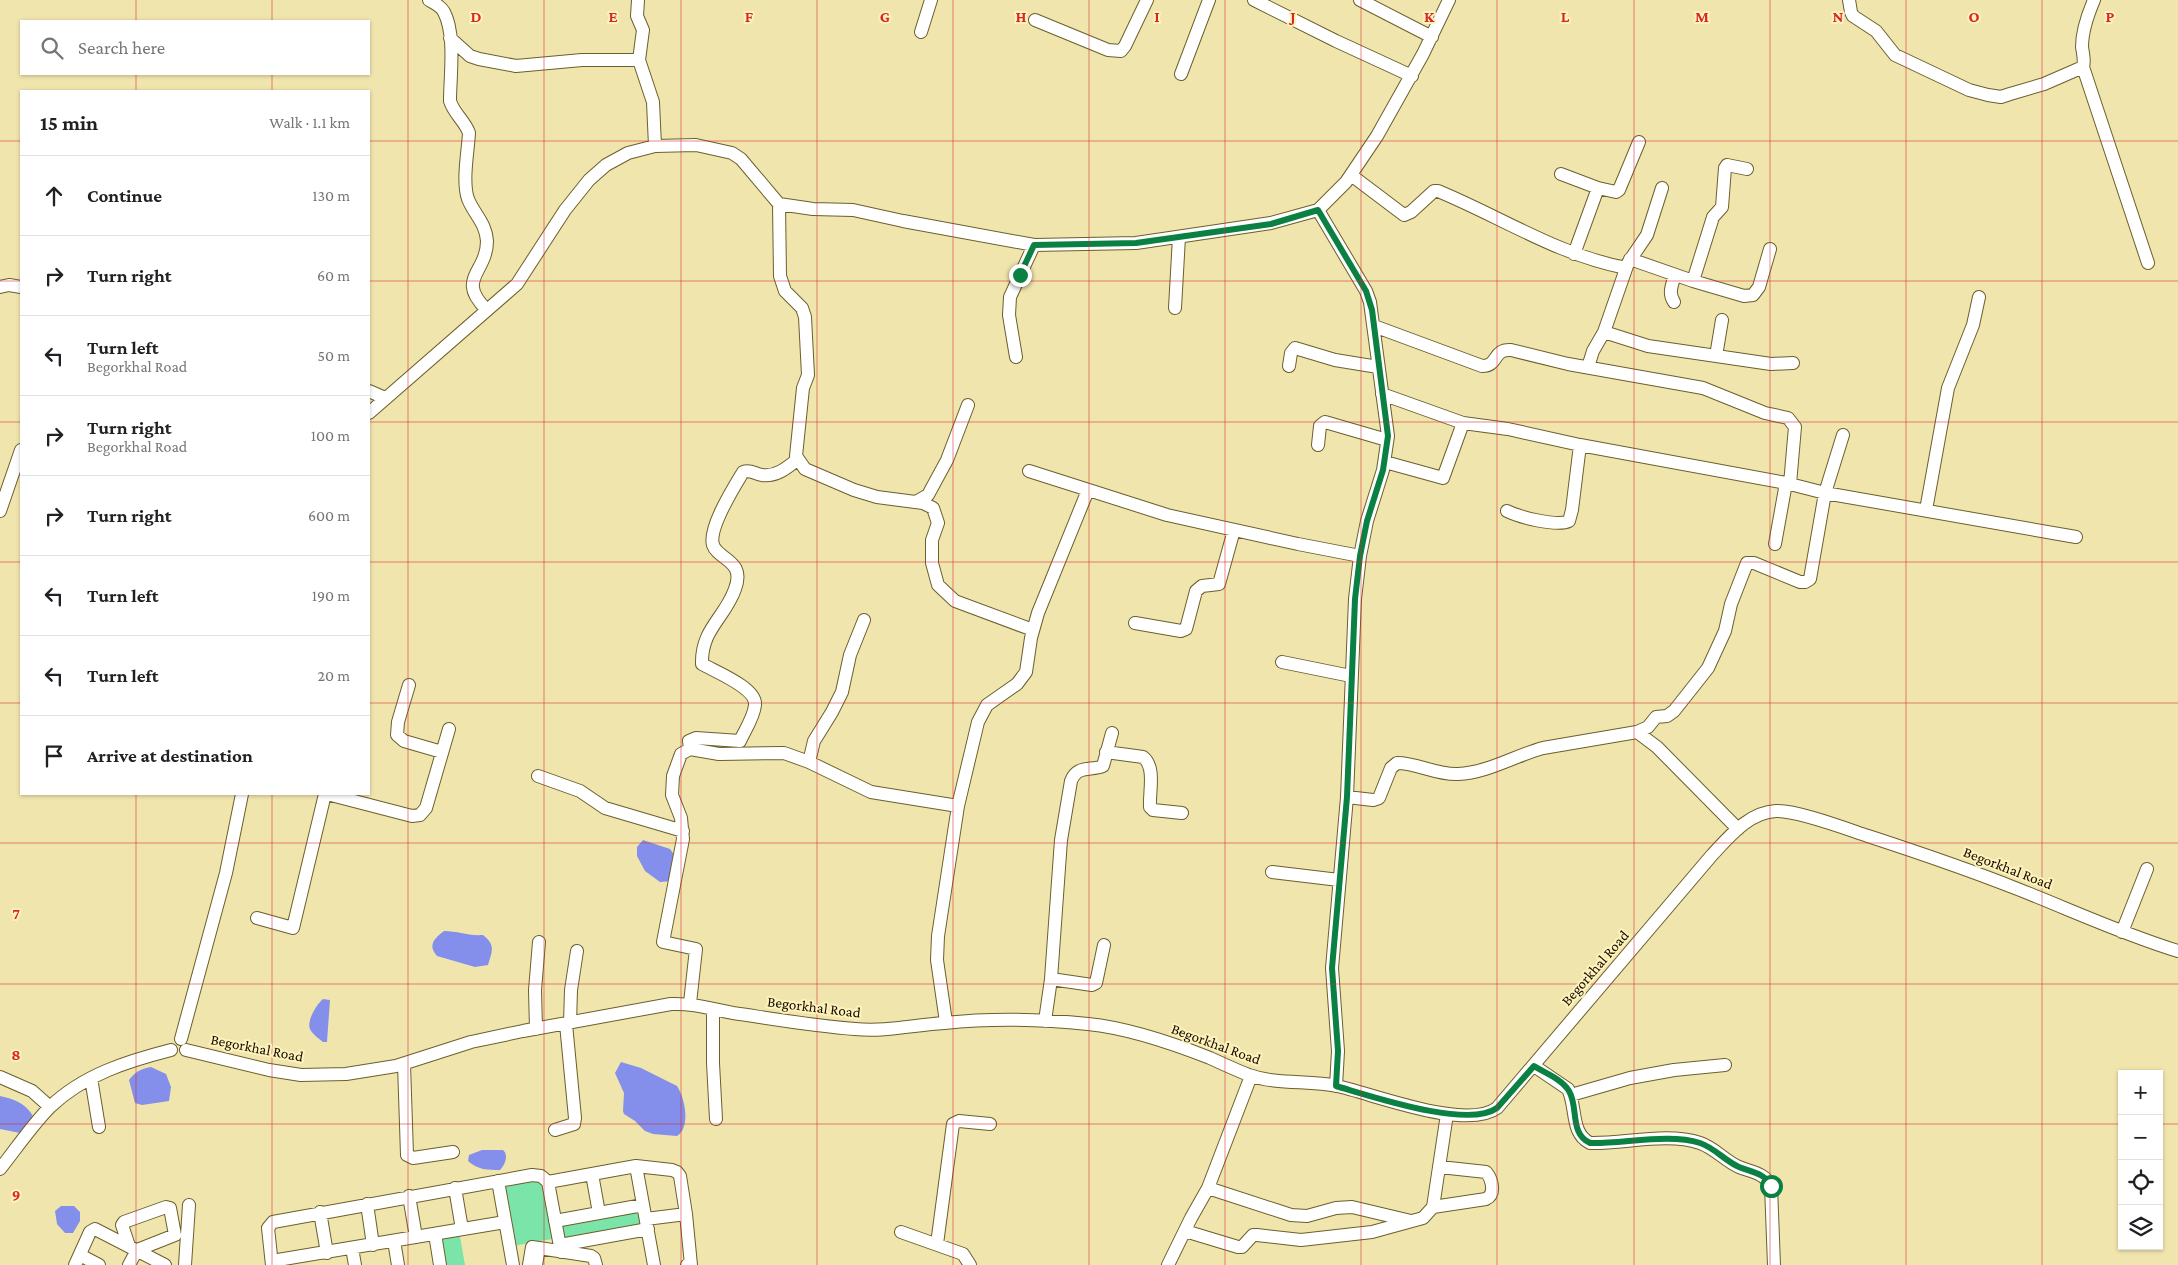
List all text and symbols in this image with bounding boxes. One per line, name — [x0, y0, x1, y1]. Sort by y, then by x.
text: D — [470, 8, 482, 25]
text: E — [608, 8, 618, 25]
text: F — [745, 8, 754, 25]
text: G — [880, 8, 890, 25]
text: H — [1016, 8, 1027, 25]
text: I — [1154, 8, 1160, 25]
text: J — [1288, 8, 1296, 25]
text: K — [1424, 8, 1435, 25]
text: L — [1561, 8, 1570, 25]
text: M — [1695, 8, 1709, 25]
text: N — [1833, 8, 1844, 25]
text: O — [1968, 8, 1980, 25]
text: P — [2106, 8, 2115, 25]
search box — [20, 20, 370, 75]
icon: search — [38, 34, 66, 62]
text: Search here — [78, 37, 165, 58]
text: 15 min — [40, 111, 98, 135]
text: Walk · 1.1 km — [269, 114, 350, 131]
icon: ahead — [40, 182, 68, 210]
text: Continue — [87, 185, 162, 206]
text: 130 m — [312, 187, 350, 204]
icon: right — [40, 262, 68, 290]
route end — [1009, 264, 1032, 287]
text: Turn right — [87, 265, 172, 286]
text: 60 m — [317, 267, 350, 284]
text: Turn left — [87, 337, 159, 358]
icon: left — [40, 342, 68, 370]
text: 50 m — [318, 347, 350, 364]
text: Begorkhal Road — [87, 358, 187, 375]
text: Turn right — [87, 417, 172, 438]
icon: right — [40, 422, 68, 450]
text: 100 m — [311, 427, 350, 444]
text: Begorkhal Road — [87, 438, 187, 455]
icon: right — [40, 502, 68, 530]
text: Turn right — [87, 505, 172, 526]
text: 600 m — [308, 507, 350, 524]
icon: left — [40, 582, 68, 610]
text: Turn left — [87, 585, 159, 606]
text: 190 m — [312, 587, 350, 604]
icon: left — [40, 662, 68, 690]
text: Turn left — [87, 665, 159, 686]
text: 20 m — [317, 667, 350, 684]
icon: arrive — [40, 742, 68, 770]
text: Arrive at destination — [87, 745, 253, 766]
street label: Begorkhal Road — [1961, 844, 2055, 893]
text: 7 — [12, 905, 20, 922]
street label: Begorkhal Road — [1558, 927, 1633, 1009]
street label: Begorkhal Road — [766, 993, 862, 1022]
street label: Begorkhal Road — [1169, 1020, 1263, 1069]
street label: Begorkhal Road — [209, 1031, 305, 1066]
text: 8 — [11, 1046, 21, 1063]
map controls — [2118, 1070, 2163, 1250]
button: + — [2118, 1070, 2163, 1115]
button: − — [2118, 1115, 2163, 1160]
button: locate — [2118, 1160, 2163, 1205]
route start — [1760, 1175, 1783, 1198]
text: 9 — [12, 1186, 20, 1203]
button: layers — [2118, 1205, 2163, 1250]

